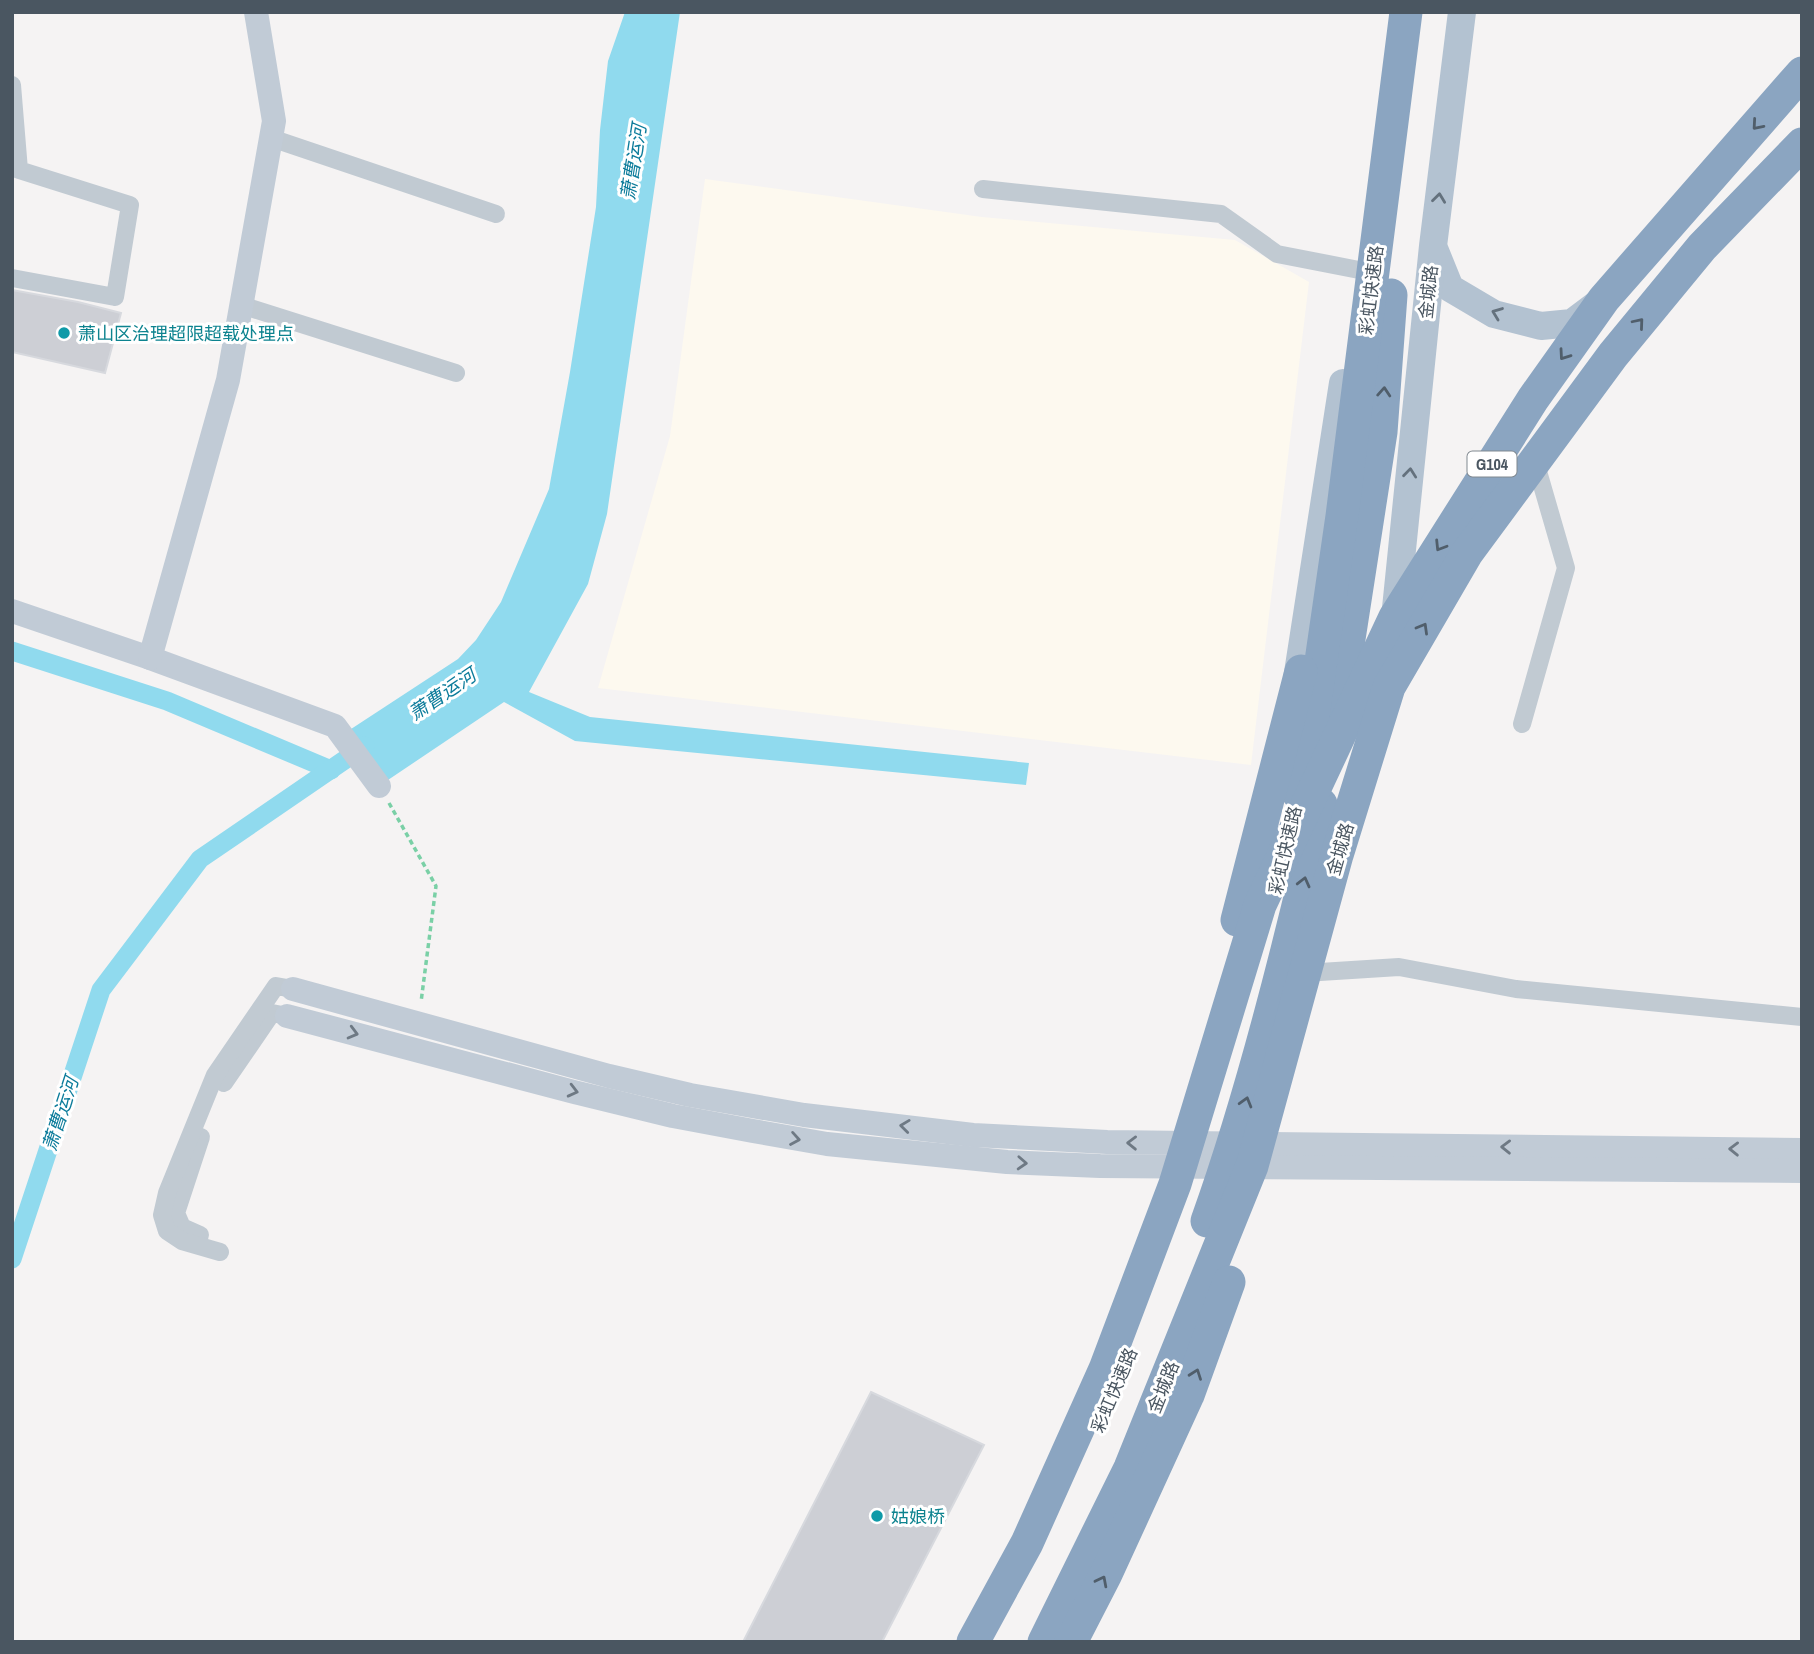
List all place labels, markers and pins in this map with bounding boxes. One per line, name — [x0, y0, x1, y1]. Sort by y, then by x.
place label: 萧山区治理超限超载处理点 — [78, 321, 294, 346]
marker: 萧山区治理超限超载处理点 — [56, 325, 72, 341]
place label: 姑娘桥 — [891, 1504, 945, 1529]
marker: 姑娘桥 — [869, 1508, 885, 1524]

